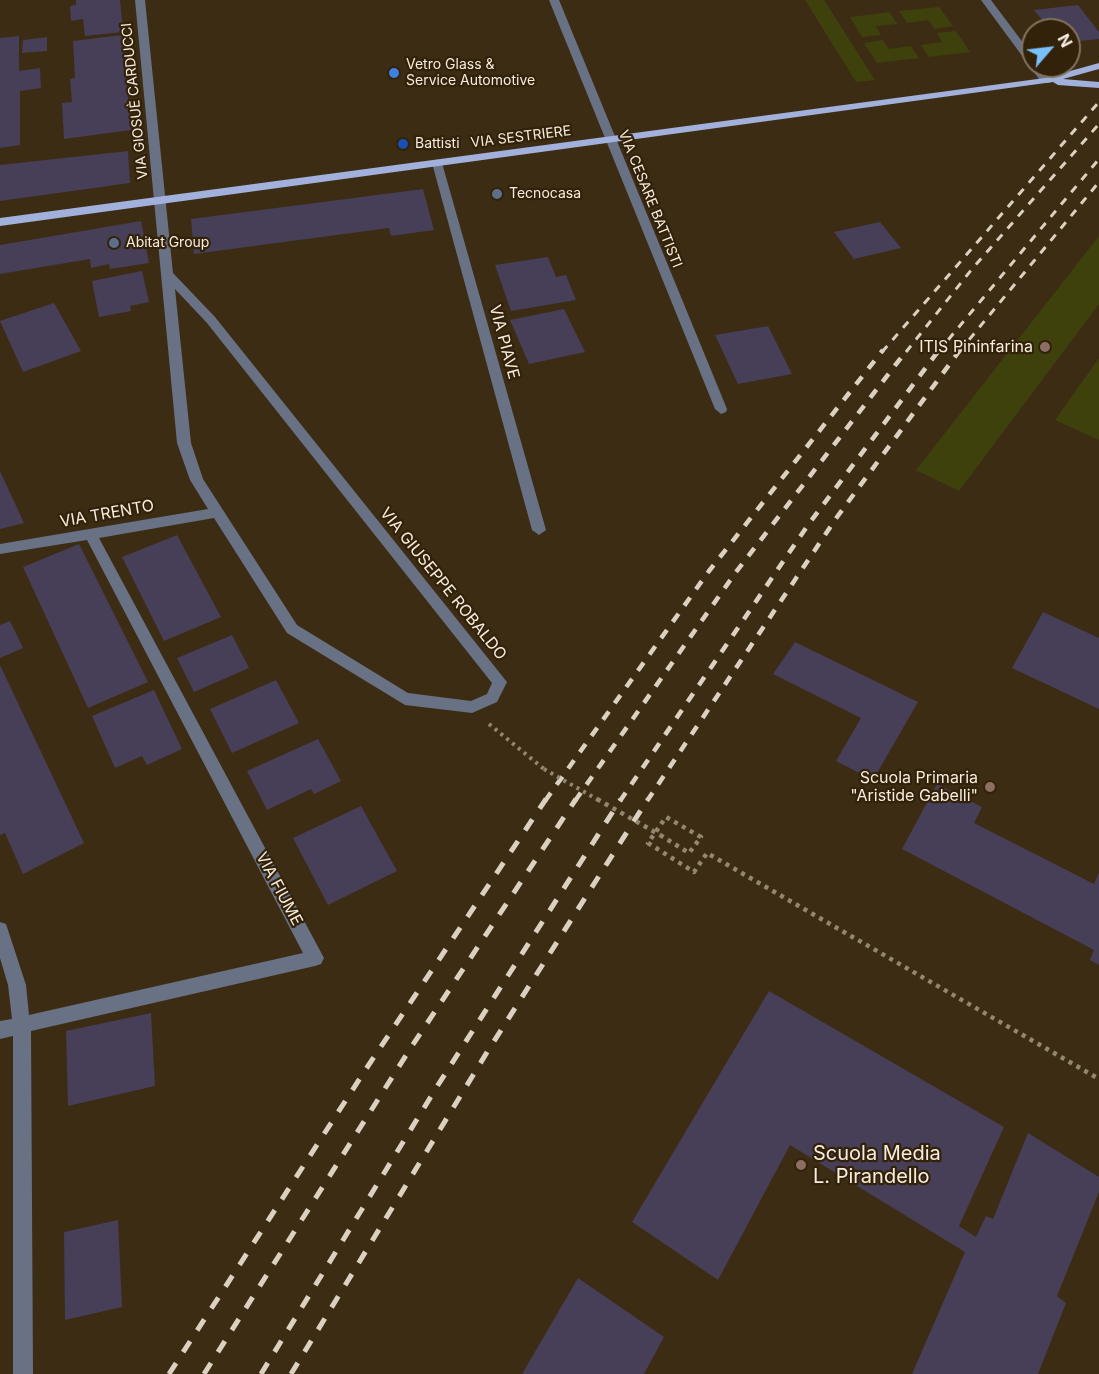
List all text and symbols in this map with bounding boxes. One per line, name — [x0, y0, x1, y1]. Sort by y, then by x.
north arrow — [1021, 18, 1081, 78]
street label: VIA GIOSUÈ CARDUCCI — [118, 22, 152, 180]
text: N — [1053, 30, 1077, 51]
place label: Vetro Glass & Service Automotive — [406, 57, 535, 90]
marker: Vetro Glass & Service Automotive — [387, 66, 401, 80]
street label: VIA SESTRIERE — [470, 123, 572, 151]
street label: VIA CESARE BATTISTI — [615, 128, 685, 270]
place label: Battisti — [415, 136, 460, 152]
marker: Battisti — [396, 137, 410, 151]
place label: Tecnocasa — [509, 186, 581, 202]
marker: Tecnocasa — [490, 187, 504, 201]
place label: Abitat Group — [126, 235, 209, 251]
marker: Abitat Group — [107, 236, 121, 250]
street label: VIA PIAVE — [485, 303, 523, 381]
place label: ITIS Pininfarina — [919, 337, 1033, 357]
marker: ITIS Pininfarina — [1038, 340, 1052, 354]
street label: VIA TRENTO — [58, 496, 156, 532]
street label: VIA GIUSEPPE ROBALDO — [376, 504, 510, 664]
place label: Scuola Primaria "Aristide Gabelli" — [850, 768, 978, 806]
marker: Scuola Primaria "Aristide Gabelli" — [983, 780, 997, 794]
street label: VIA FIUME — [252, 849, 306, 929]
place label: Scuola Media L. Pirandello — [813, 1142, 941, 1189]
marker: Scuola Media L. Pirandello — [794, 1158, 808, 1172]

